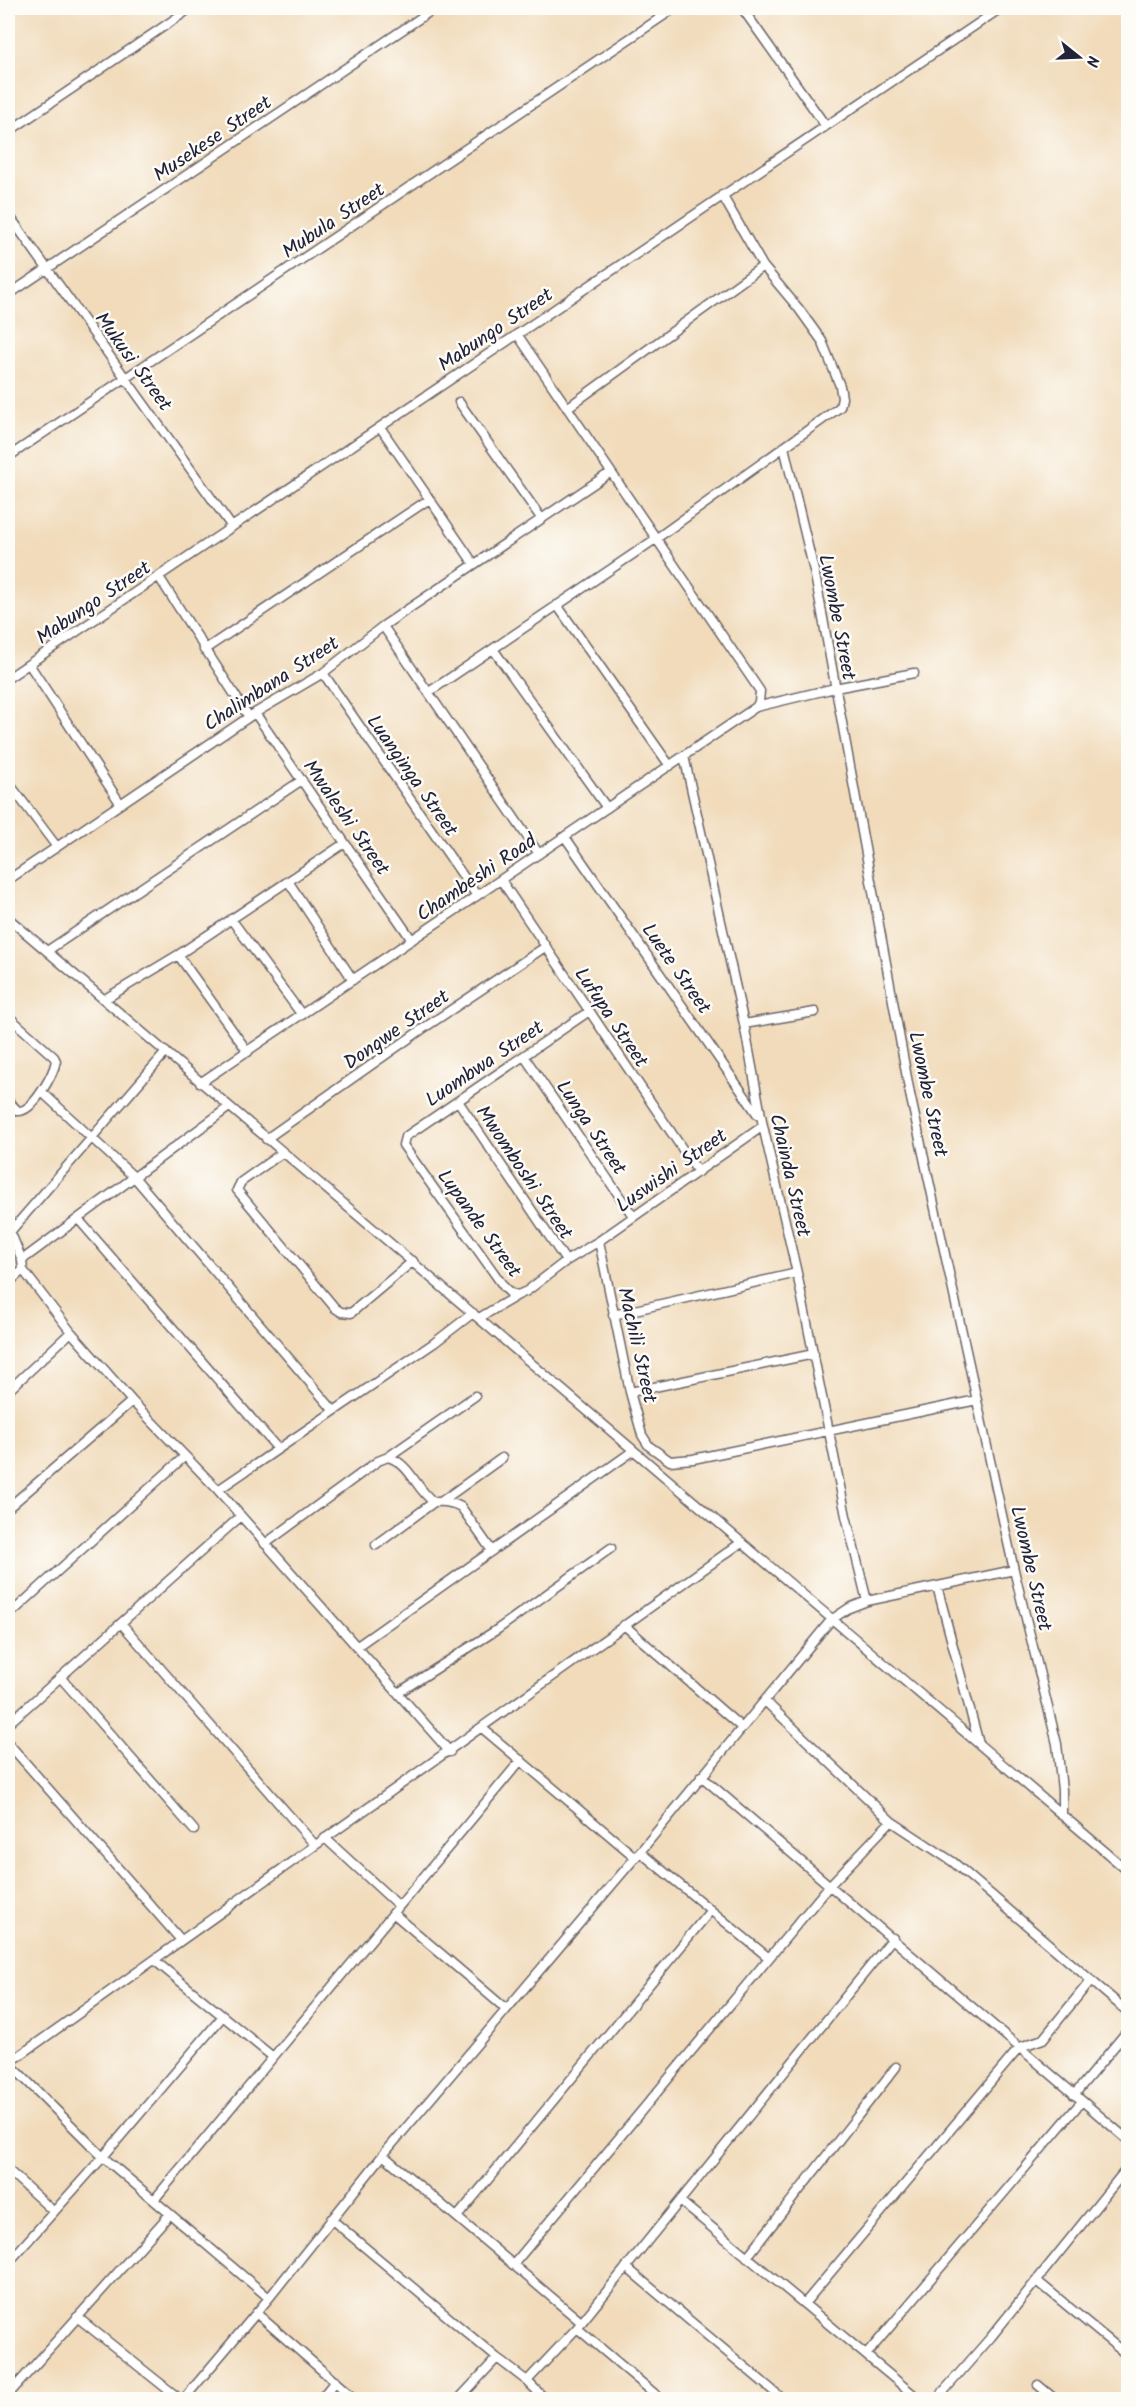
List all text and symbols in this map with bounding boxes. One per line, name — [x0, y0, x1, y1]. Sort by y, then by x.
north arrow — [1049, 27, 1109, 87]
text: N — [1078, 53, 1105, 70]
street label: Musekese Street — [147, 88, 279, 191]
street label: Mubula Street — [276, 175, 392, 268]
street label: Mabungo Street — [432, 280, 561, 381]
street label: Mukusi Street — [85, 306, 180, 419]
street label: Lwombe Street — [808, 552, 864, 683]
street label: Mabungo Street — [30, 553, 159, 654]
street label: Chalimbana Street — [198, 629, 347, 741]
street label: Luanginga Street — [357, 708, 466, 844]
street label: Mwaleshi Street — [293, 754, 397, 883]
street label: Chambeshi Road — [410, 826, 545, 931]
street label: Luete Street — [632, 917, 719, 1022]
street label: Lufupa Street — [565, 961, 656, 1075]
street label: Dongwe Street — [337, 982, 457, 1079]
street label: Luombwa Street — [419, 1013, 551, 1116]
street label: Lwombe Street — [898, 1029, 956, 1160]
street label: Lunga Street — [547, 1074, 634, 1182]
street label: Mwomboshi Street — [466, 1099, 581, 1247]
street label: Chainda Street — [759, 1111, 819, 1240]
street label: Luswishi Street — [610, 1121, 735, 1222]
street label: Lupande Street — [428, 1163, 529, 1286]
street label: Machili Street — [607, 1284, 665, 1407]
street label: Lwombe Street — [1000, 1503, 1060, 1634]

